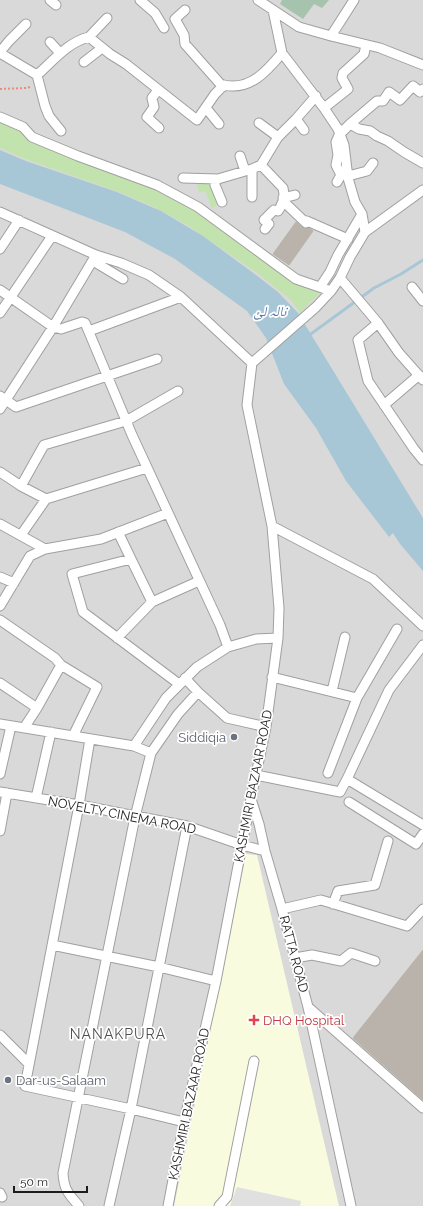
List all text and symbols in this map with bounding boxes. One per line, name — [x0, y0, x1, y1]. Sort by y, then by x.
water label: نالہ لئ — [254, 303, 289, 320]
street label: KASHMIRI BAZAAR ROAD — [231, 709, 275, 863]
place label: Siddiqia — [178, 730, 226, 745]
marker: Siddiqia — [229, 732, 239, 742]
street label: NOVELTY CINEMA ROAD — [47, 793, 197, 837]
street label: RATTA ROAD — [277, 914, 311, 994]
place label: DHQ Hospital — [263, 1013, 345, 1028]
marker: DHQ Hospital — [248, 1014, 260, 1026]
district label: NANAKPURA — [70, 1026, 166, 1042]
street label: KASHMIRI BAZAAR ROAD — [166, 1027, 212, 1181]
place label: Dar-us-Salaam — [16, 1073, 106, 1088]
marker: Dar-us-Salaam — [3, 1075, 13, 1085]
scale bar — [14, 1168, 87, 1194]
text: 50 m — [20, 1175, 48, 1189]

